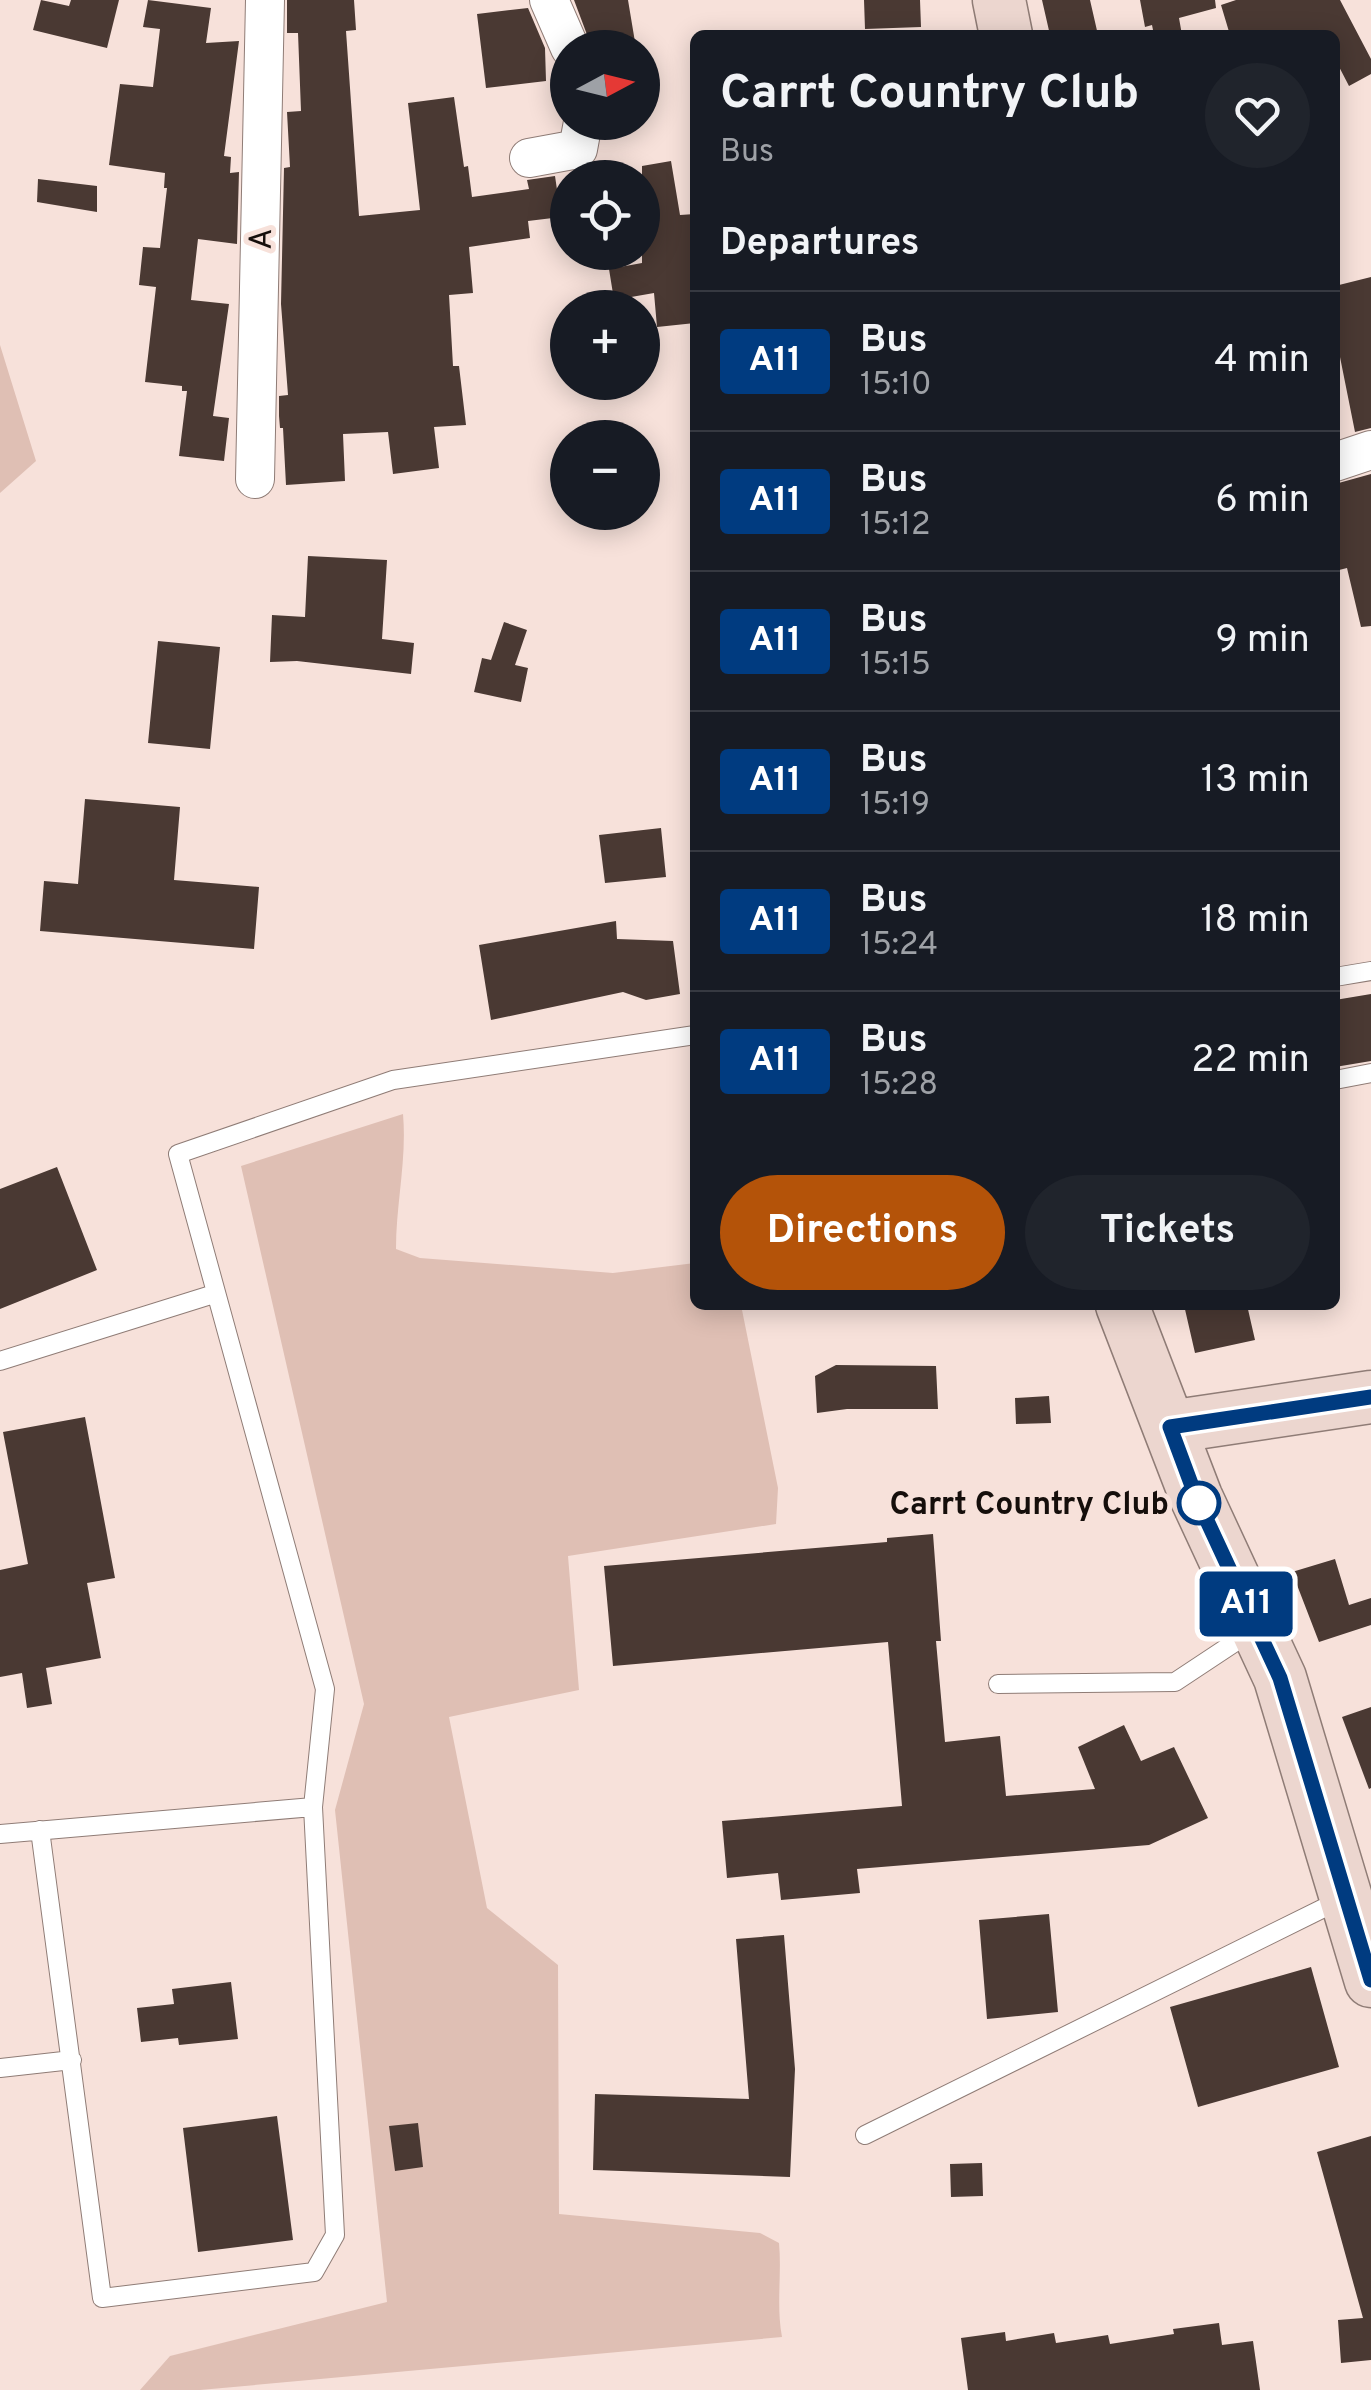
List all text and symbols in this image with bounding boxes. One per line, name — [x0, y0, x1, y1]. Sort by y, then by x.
north arrow — [550, 30, 660, 140]
map controls — [550, 30, 660, 530]
button: heart — [1205, 63, 1310, 168]
text: Carrt Country Club — [720, 65, 1139, 125]
text: Bus — [720, 133, 774, 173]
button: locate — [550, 160, 660, 270]
text: Departures — [720, 220, 920, 269]
street label: A — [243, 228, 283, 250]
button: + — [550, 290, 660, 400]
text: Bus — [860, 317, 927, 366]
text: 4 min — [1214, 337, 1310, 386]
text: A11 — [749, 339, 801, 383]
text: 15:10 — [860, 366, 932, 406]
button: − — [550, 420, 660, 530]
text: Bus — [860, 457, 927, 506]
text: 6 min — [1215, 477, 1310, 526]
text: A11 — [749, 479, 801, 523]
text: 15:12 — [860, 506, 931, 546]
text: Bus — [860, 597, 927, 646]
text: 9 min — [1215, 617, 1310, 666]
text: A11 — [749, 619, 801, 663]
text: 15:15 — [860, 646, 931, 686]
text: Bus — [860, 737, 927, 786]
text: 13 min — [1201, 757, 1310, 806]
text: A11 — [749, 759, 801, 803]
text: 15:19 — [860, 786, 930, 826]
text: Bus — [860, 877, 927, 926]
text: 18 min — [1200, 897, 1310, 946]
text: A11 — [749, 899, 801, 943]
text: 15:24 — [860, 926, 938, 966]
text: Bus — [860, 1017, 927, 1066]
text: 22 min — [1191, 1037, 1310, 1086]
text: A11 — [749, 1039, 801, 1083]
text: 15:28 — [860, 1066, 938, 1106]
button: Directions — [720, 1175, 1005, 1290]
button: Tickets — [1025, 1175, 1310, 1290]
marker: Carrt Country Club — [1178, 1482, 1220, 1524]
place label: Carrt Country Club — [889, 1486, 1169, 1526]
line badge: A11 — [1188, 1572, 1304, 1636]
text: A11 — [1220, 1582, 1272, 1626]

